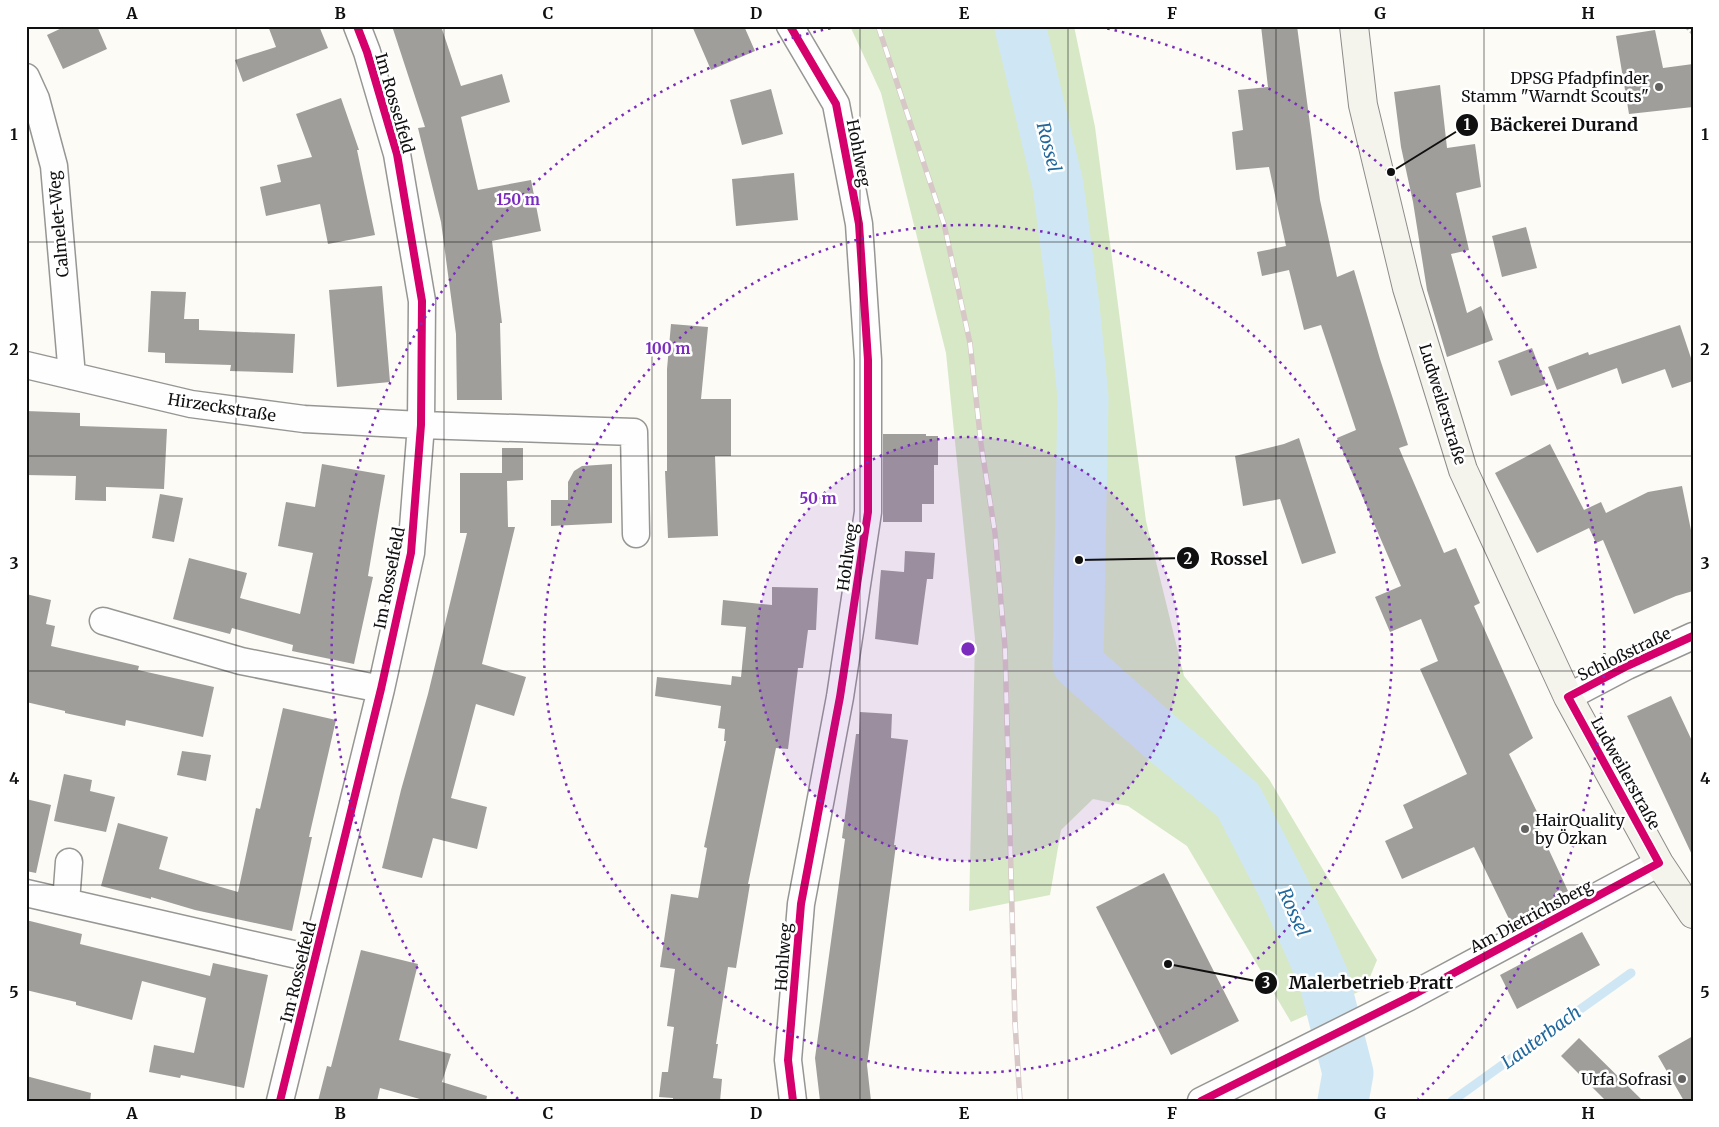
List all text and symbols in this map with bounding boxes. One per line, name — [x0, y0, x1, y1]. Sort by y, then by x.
text: A — [125, 3, 138, 23]
text: B — [334, 3, 346, 23]
text: C — [543, 3, 553, 23]
text: D — [750, 3, 762, 23]
text: E — [959, 3, 970, 23]
text: F — [1167, 3, 1177, 23]
text: G — [1374, 3, 1386, 23]
text: H — [1581, 3, 1595, 23]
street label: Im Rosselfeld — [371, 51, 419, 156]
place label: DPSG Pfadpfinder Stamm "Warndt Scouts" — [1461, 68, 1649, 106]
marker: DPSG Pfadpfinder Stamm "Warndt Scouts" — [1653, 81, 1665, 93]
callout: Bäckerei Durand — [1455, 108, 1648, 141]
text: Bäckerei Durand — [1490, 113, 1638, 136]
text: 1 — [1464, 115, 1471, 134]
street label: Hohlweg — [843, 117, 875, 189]
water label: Rossel — [1032, 120, 1066, 174]
text: 1 — [10, 124, 18, 144]
text: 1 — [1701, 124, 1709, 144]
street label: Calmelet-Weg — [43, 170, 73, 278]
text: 150 m — [496, 190, 540, 209]
text: 2 — [9, 339, 19, 359]
text: 100 m — [646, 339, 690, 358]
text: 2 — [1700, 339, 1710, 359]
street label: Ludweilerstraße — [1415, 341, 1471, 467]
street label: Hirzeckstraße — [166, 389, 278, 425]
text: 50 m — [799, 489, 837, 508]
street label: Hohlweg — [832, 521, 862, 592]
street label: Im Rosselfeld — [369, 525, 409, 631]
callout: Rossel — [1175, 542, 1278, 575]
text: Rossel — [1210, 547, 1268, 570]
text: 2 — [1184, 549, 1193, 568]
text: 3 — [9, 553, 19, 573]
text: 3 — [1700, 553, 1710, 573]
street label: Schloßstraße — [1574, 623, 1674, 685]
centre of rings — [959, 640, 977, 658]
street label: Ludweilerstraße — [1587, 713, 1665, 833]
text: 4 — [9, 768, 19, 788]
text: 4 — [1700, 768, 1710, 788]
place label: HairQuality by Özkan — [1534, 810, 1626, 848]
marker: HairQuality by Özkan — [1519, 823, 1531, 835]
street label: Am Dietrichsberg — [1465, 875, 1596, 957]
water label: Rossel — [1273, 884, 1315, 940]
street label: Im Rosselfeld — [276, 919, 320, 1025]
street label: Hohlweg — [771, 922, 795, 992]
callout: Malerbetrieb Pratt — [1254, 966, 1463, 999]
text: Malerbetrieb Pratt — [1289, 971, 1454, 994]
text: 3 — [1262, 973, 1270, 992]
text: 5 — [9, 982, 19, 1002]
text: 5 — [1700, 982, 1710, 1002]
water label: Lauterbach — [1497, 1000, 1585, 1074]
place label: Urfa Sofrasi — [1581, 1069, 1672, 1089]
marker: Urfa Sofrasi — [1676, 1073, 1688, 1085]
text: A — [125, 1103, 138, 1123]
text: B — [334, 1103, 346, 1123]
text: C — [543, 1103, 553, 1123]
text: D — [750, 1103, 762, 1123]
text: E — [959, 1103, 970, 1123]
text: F — [1167, 1103, 1177, 1123]
text: G — [1374, 1103, 1386, 1123]
text: H — [1581, 1103, 1595, 1123]

